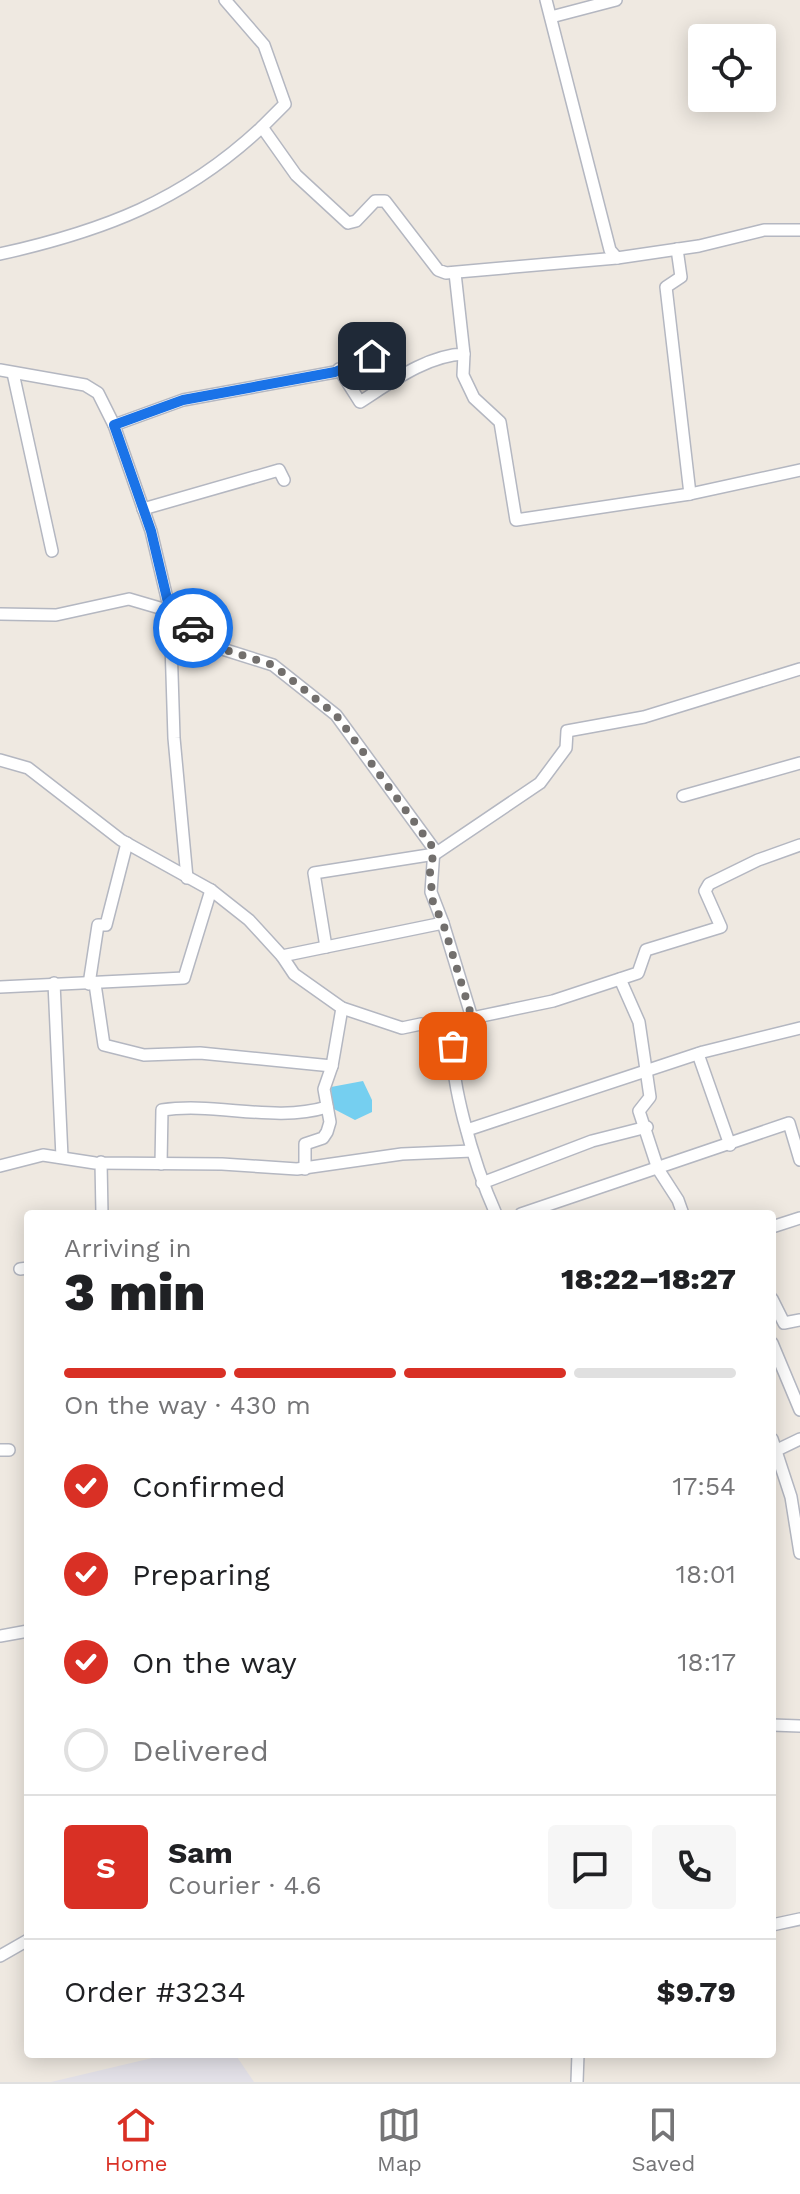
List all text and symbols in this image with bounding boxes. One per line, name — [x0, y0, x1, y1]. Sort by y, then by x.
map controls — [688, 24, 776, 112]
button: locate — [688, 24, 776, 112]
pin — [338, 322, 406, 390]
icon: home — [350, 334, 394, 378]
courier — [153, 588, 233, 668]
icon: car — [171, 606, 215, 650]
pin — [419, 1012, 487, 1080]
icon: bag — [431, 1024, 475, 1068]
text: Arriving in — [64, 1233, 192, 1263]
text: 18:22–18:27 — [561, 1261, 736, 1296]
text: 3 min — [64, 1262, 206, 1323]
text: On the way · 430 m — [64, 1390, 311, 1420]
icon: check — [64, 1464, 108, 1508]
text: Confirmed — [132, 1469, 286, 1504]
text: 17:54 — [673, 1471, 736, 1501]
icon: check — [64, 1552, 108, 1596]
text: Preparing — [132, 1557, 270, 1592]
text: 18:01 — [676, 1559, 736, 1589]
icon: check — [64, 1640, 108, 1684]
text: On the way — [132, 1645, 297, 1680]
text: 18:17 — [677, 1647, 736, 1677]
text: Delivered — [132, 1733, 269, 1768]
button: chat — [548, 1825, 632, 1909]
button: phone — [652, 1825, 736, 1909]
text: Sam — [168, 1835, 233, 1870]
text: S — [96, 1850, 116, 1885]
text: Courier · 4.6 — [168, 1870, 322, 1900]
text: Order #3234 — [64, 1974, 246, 2009]
text: $9.79 — [656, 1974, 736, 2009]
tab: Home — [105, 2103, 168, 2176]
tab: Map — [377, 2103, 422, 2176]
tab: Saved — [631, 2103, 695, 2176]

